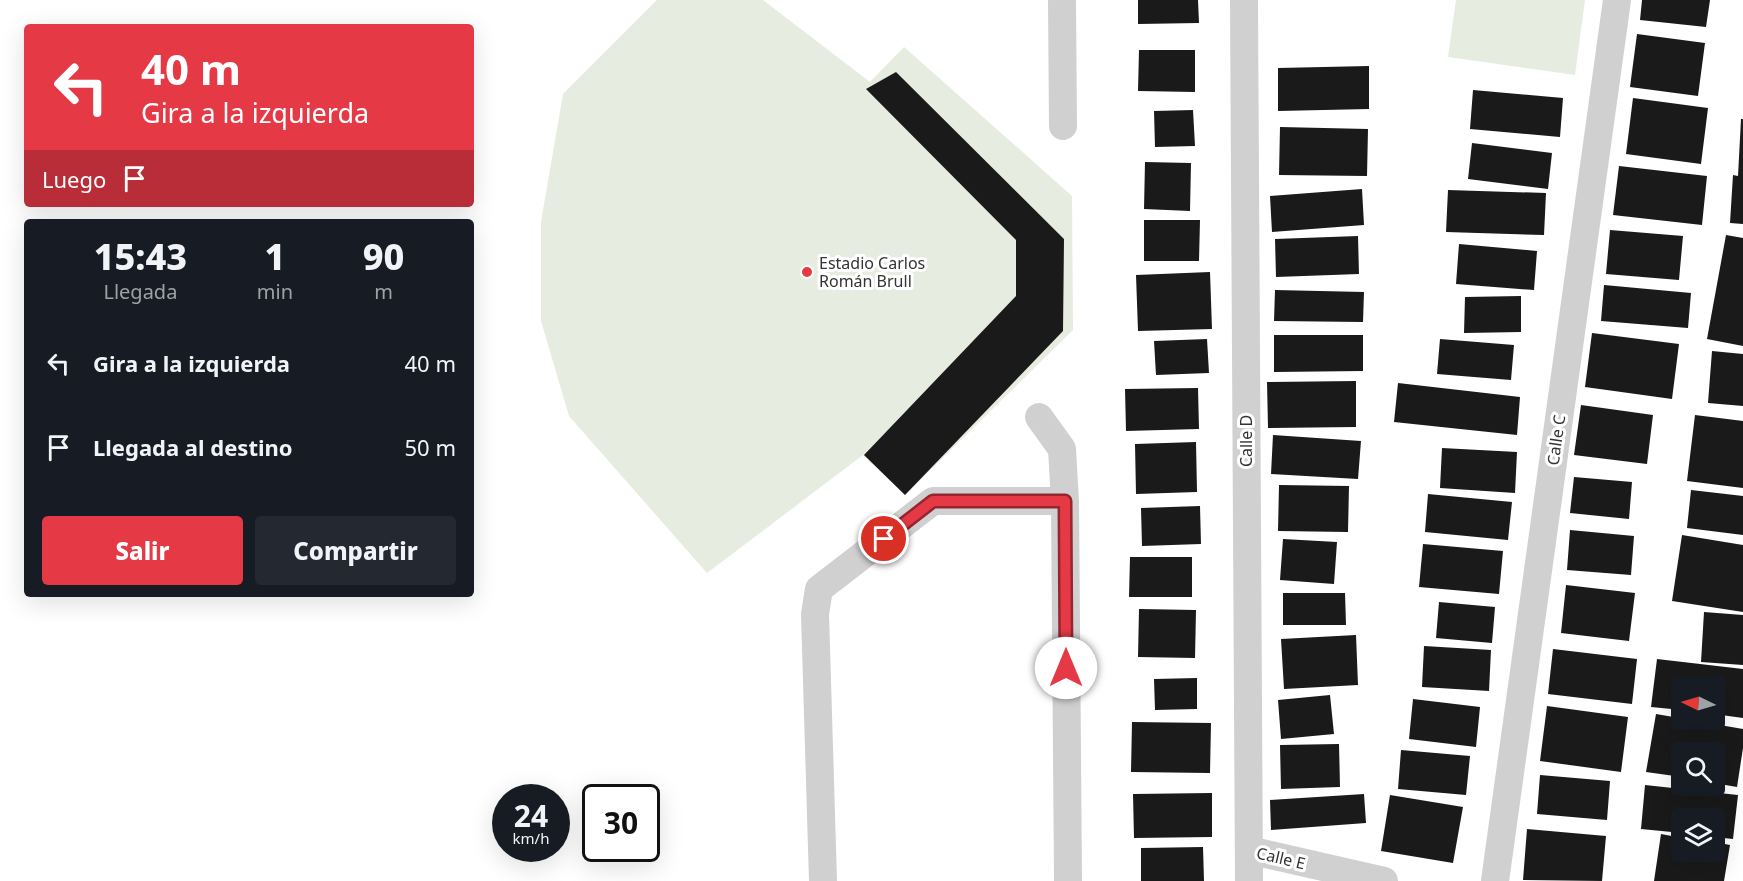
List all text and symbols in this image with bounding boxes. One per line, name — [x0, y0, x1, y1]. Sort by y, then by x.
text: 40 m — [141, 40, 241, 97]
icon: left — [42, 48, 120, 126]
text: Gira a la izquierda — [141, 94, 369, 131]
icon: arrive — [118, 162, 151, 195]
text: Luego — [42, 164, 106, 194]
text: 15:43 — [94, 232, 187, 281]
text: 1 — [265, 232, 285, 281]
text: 90 — [363, 232, 404, 281]
place label: Estadio Carlos Román Brull — [819, 252, 925, 292]
marker: Estadio Carlos Román Brull — [800, 265, 814, 279]
text: Llegada — [103, 278, 177, 305]
text: min — [257, 278, 293, 305]
text: m — [374, 278, 393, 305]
icon: left — [42, 347, 75, 380]
text: Gira a la izquierda — [93, 348, 290, 378]
text: 40 m — [405, 348, 456, 378]
street label: Calle C — [1542, 413, 1570, 467]
street label: Calle D — [1235, 415, 1257, 467]
icon: arrive — [42, 431, 75, 464]
text: Llegada al destino — [93, 432, 293, 462]
text: 50 m — [405, 432, 456, 462]
pin — [858, 513, 909, 564]
button: Salir — [42, 516, 243, 585]
button: Compartir — [255, 516, 456, 585]
icon: arrive — [867, 522, 900, 555]
position arrow — [1034, 636, 1098, 700]
north arrow — [1671, 676, 1725, 730]
map controls — [1671, 676, 1725, 862]
button: search — [1671, 742, 1725, 796]
speed limit sign: 30 — [582, 784, 660, 862]
text: 24 — [514, 795, 548, 836]
button: layers — [1671, 808, 1725, 862]
text: km/h — [513, 828, 549, 848]
street label: Calle E — [1254, 842, 1308, 874]

